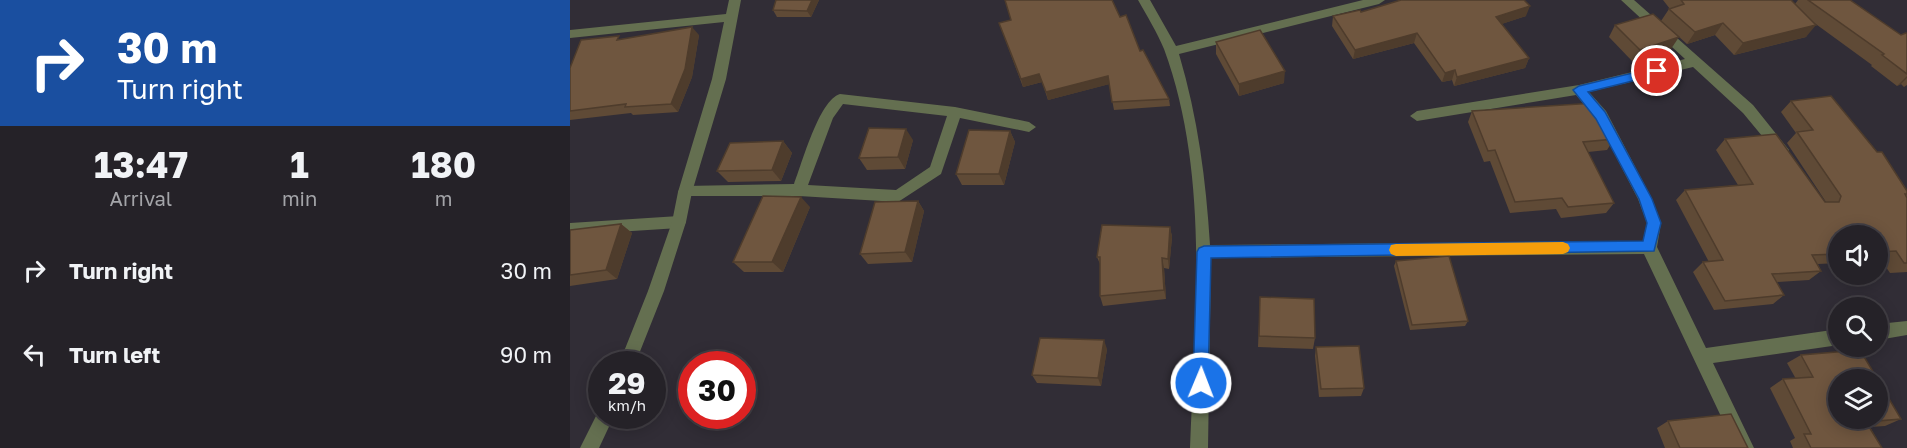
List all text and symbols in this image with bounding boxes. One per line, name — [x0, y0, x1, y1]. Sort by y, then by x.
text: 30 m — [117, 22, 217, 72]
icon: right — [18, 24, 96, 102]
pin — [1631, 45, 1682, 96]
icon: arrive — [1640, 54, 1673, 87]
text: Turn right — [117, 73, 243, 105]
text: 13:47 — [94, 143, 188, 186]
text: 1 — [290, 143, 309, 186]
text: 180 — [411, 143, 476, 186]
text: Arrival — [110, 186, 172, 210]
text: min — [282, 186, 317, 210]
text: m — [435, 186, 452, 210]
map controls — [1828, 225, 1888, 429]
button: sound — [1828, 225, 1888, 285]
icon: right — [18, 254, 51, 287]
text: Turn right — [69, 257, 173, 284]
text: 30 m — [501, 257, 552, 284]
button: search — [1828, 297, 1888, 357]
icon: left — [18, 338, 51, 371]
text: Turn left — [69, 341, 160, 368]
text: 90 m — [500, 341, 552, 368]
speed limit sign: 30 — [678, 351, 756, 429]
position arrow — [1169, 351, 1233, 415]
text: 29 — [608, 365, 646, 401]
button: layers — [1828, 369, 1888, 429]
text: km/h — [608, 396, 646, 414]

